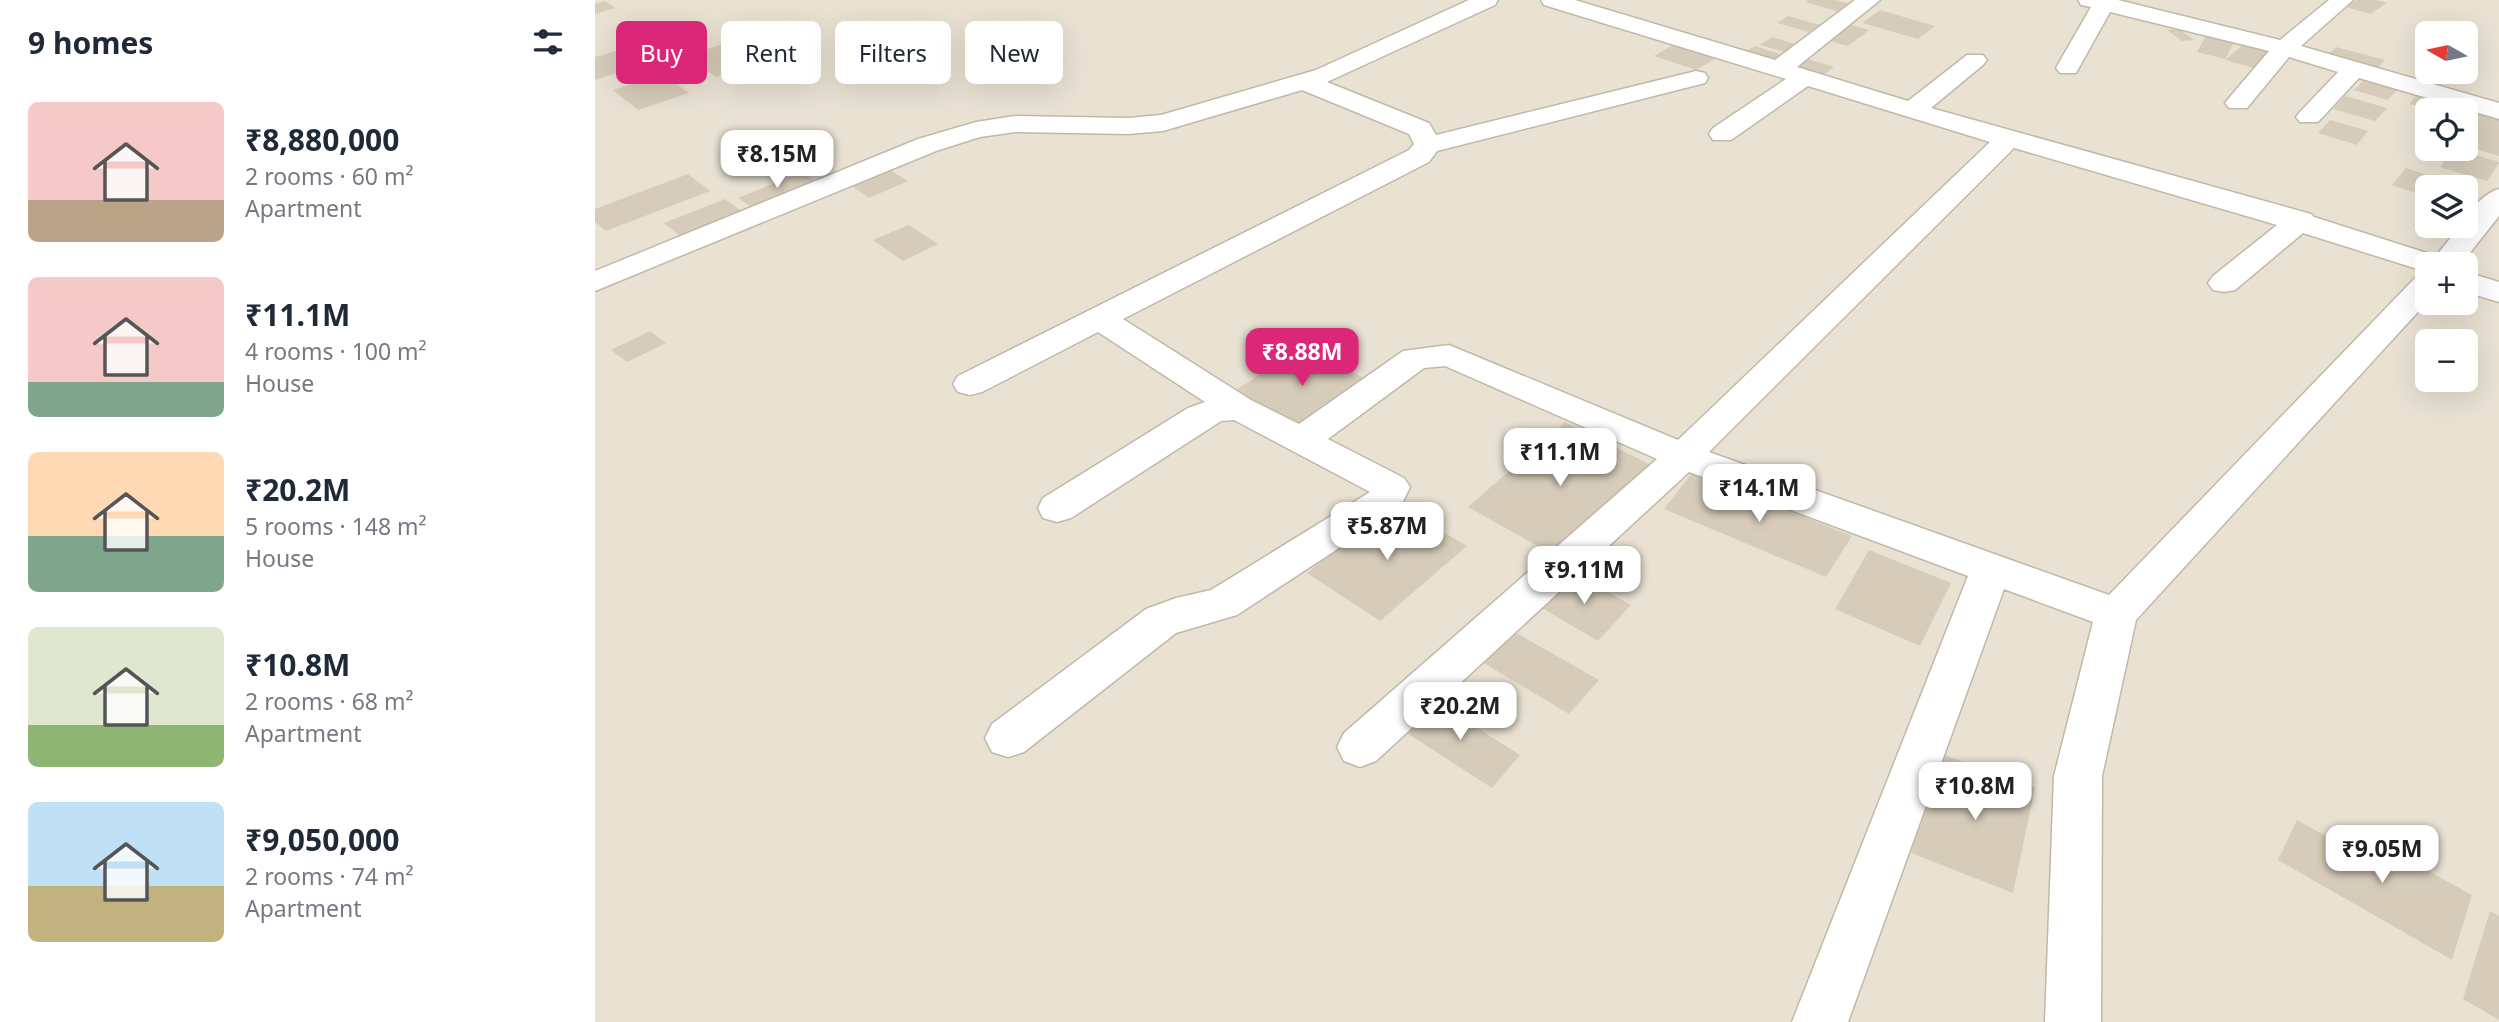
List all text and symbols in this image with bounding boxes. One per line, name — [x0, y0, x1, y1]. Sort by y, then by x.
chip: Buy — [616, 21, 707, 84]
chip: Rent — [721, 21, 821, 84]
chip: Filters — [835, 21, 951, 84]
chip: New — [965, 21, 1063, 84]
north arrow — [2415, 21, 2478, 84]
map controls — [2415, 21, 2478, 392]
text: 9 homes — [28, 22, 153, 63]
icon: filters — [529, 23, 567, 61]
button: locate — [2415, 98, 2478, 161]
text: ₹8,880,000 — [245, 119, 399, 160]
icon: home — [84, 130, 168, 214]
pin: ₹8.15M — [720, 130, 834, 190]
text: ₹8.15M — [737, 137, 817, 169]
text: 2 rooms · 60 m² — [245, 160, 414, 192]
button: layers — [2415, 175, 2478, 238]
text: Apartment — [245, 192, 362, 224]
button: + — [2415, 252, 2478, 315]
text: ₹11.1M — [245, 294, 350, 335]
icon: home — [84, 305, 168, 389]
pin: ₹8.88M — [1245, 328, 1359, 388]
button: − — [2415, 329, 2478, 392]
text: 4 rooms · 100 m² — [245, 335, 427, 367]
text: ₹8.88M — [1262, 335, 1342, 367]
text: House — [245, 367, 314, 399]
pin: ₹11.1M — [1503, 428, 1617, 488]
text: ₹11.1M — [1520, 435, 1600, 467]
pin: ₹14.1M — [1702, 464, 1816, 524]
text: ₹20.2M — [245, 469, 350, 510]
text: ₹14.1M — [1719, 471, 1799, 503]
icon: home — [84, 480, 168, 564]
pin: ₹5.87M — [1330, 503, 1444, 562]
text: ₹5.87M — [1347, 509, 1427, 541]
text: 5 rooms · 148 m² — [245, 510, 427, 542]
text: House — [245, 542, 314, 574]
pin: ₹9.11M — [1527, 546, 1641, 606]
text: ₹9.11M — [1544, 553, 1624, 585]
text: ₹10.8M — [245, 644, 350, 685]
icon: home — [84, 655, 168, 739]
pin: ₹20.2M — [1403, 682, 1517, 742]
text: 2 rooms · 68 m² — [245, 685, 414, 717]
text: ₹20.2M — [1420, 689, 1500, 721]
text: Apartment — [245, 717, 362, 749]
pin: ₹10.8M — [1918, 762, 2032, 822]
text: ₹10.8M — [1935, 769, 2015, 801]
text: ₹9,050,000 — [245, 819, 399, 860]
pin: ₹9.05M — [2325, 826, 2439, 885]
icon: home — [84, 830, 168, 914]
text: ₹9.05M — [2342, 832, 2422, 864]
text: 2 rooms · 74 m² — [245, 860, 414, 892]
text: Apartment — [245, 892, 362, 924]

